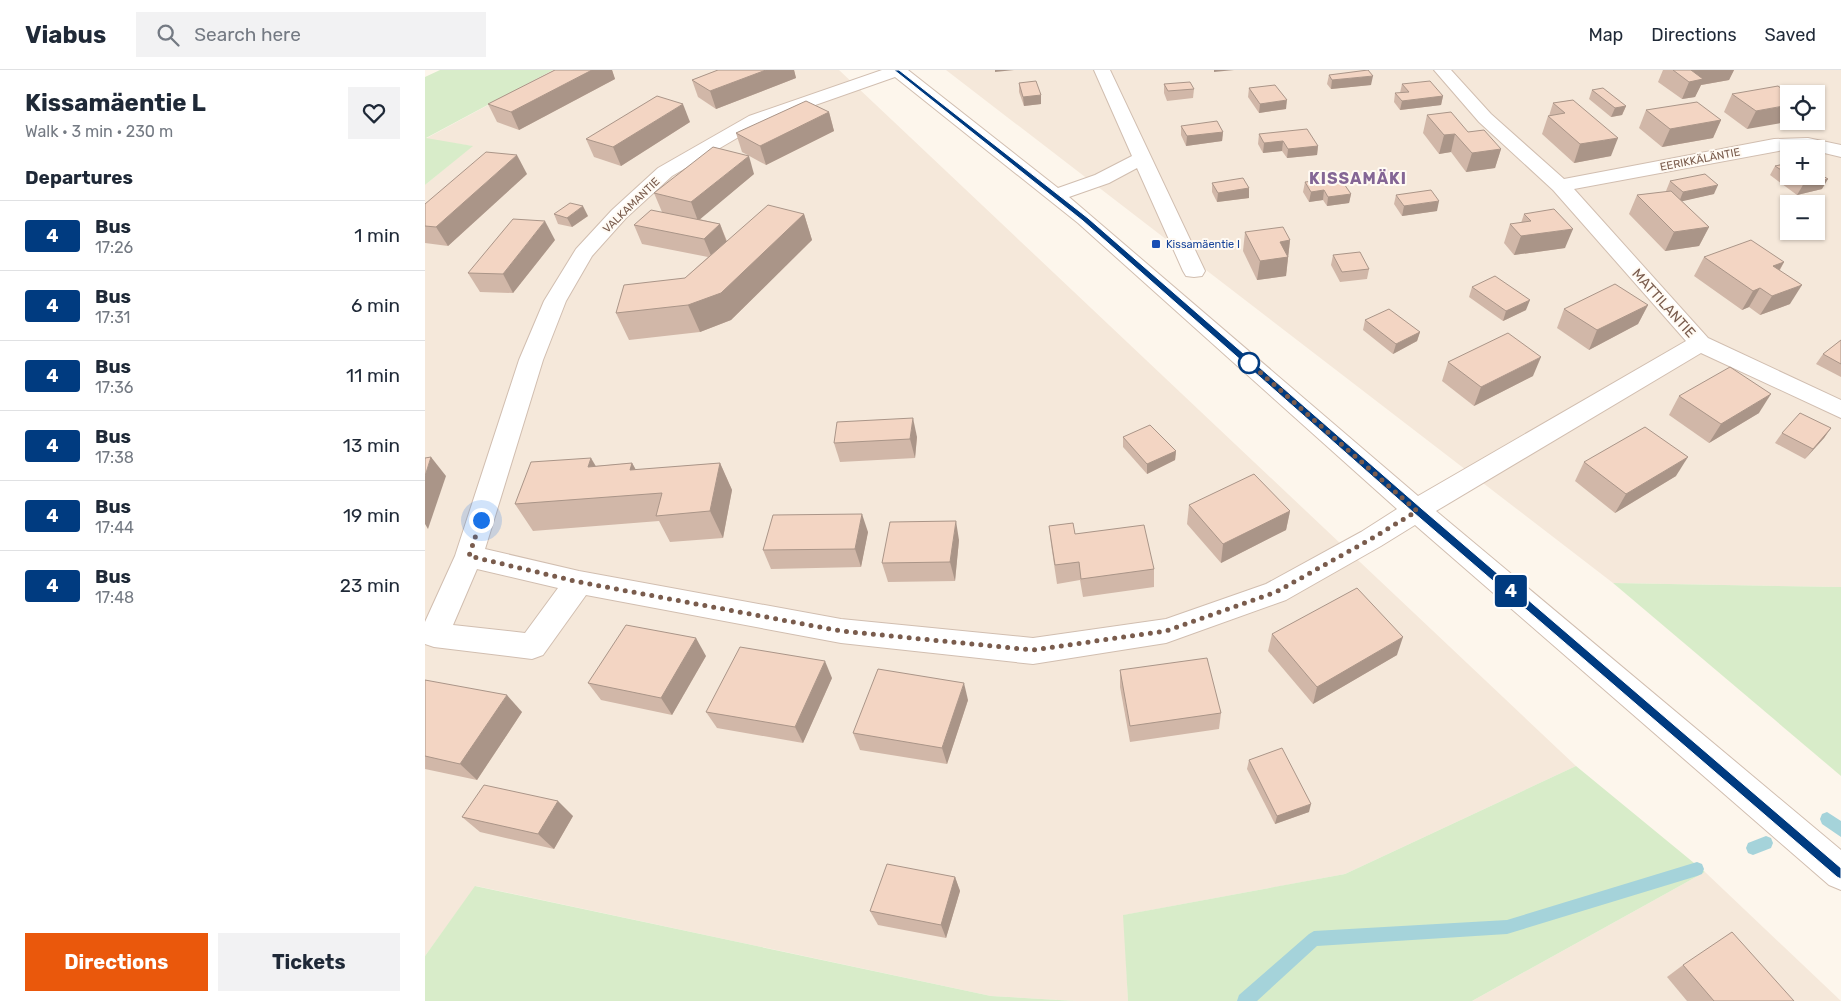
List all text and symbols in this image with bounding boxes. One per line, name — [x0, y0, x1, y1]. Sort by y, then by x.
search box — [136, 12, 486, 57]
text: Viabus — [25, 21, 106, 49]
icon: search — [154, 21, 182, 49]
text: Search here — [194, 23, 301, 46]
text: Map — [1588, 24, 1623, 46]
text: Directions — [1651, 24, 1737, 46]
text: Saved — [1765, 24, 1816, 46]
map controls — [1780, 85, 1825, 240]
button: locate — [1780, 85, 1825, 130]
button: heart — [348, 87, 400, 139]
text: Kissamäentie L — [25, 89, 206, 117]
text: Walk · 3 min · 230 m — [25, 122, 173, 141]
button: + — [1780, 140, 1825, 185]
street label: EERIKKÄLÄNTIE — [1659, 145, 1742, 174]
text: Departures — [25, 166, 133, 189]
district label: KISSAMÄKI — [1309, 169, 1407, 188]
street label: VALKAMANTIE — [600, 175, 663, 236]
button: − — [1780, 195, 1825, 240]
text: Bus — [95, 215, 131, 238]
text: 1 min — [354, 224, 400, 247]
text: 4 — [46, 225, 59, 247]
text: 17:26 — [95, 238, 133, 257]
marker: Kissamäentie I — [1150, 238, 1162, 250]
place label: Kissamäentie I — [1166, 238, 1240, 251]
street label: MATTILANTIE — [1628, 265, 1699, 341]
text: Bus — [95, 285, 131, 308]
text: 6 min — [351, 294, 400, 317]
text: 4 — [46, 295, 59, 317]
text: 17:31 — [95, 308, 130, 327]
unlabelled marker — [1238, 352, 1260, 374]
text: Bus — [95, 355, 131, 378]
text: 11 min — [346, 364, 400, 387]
text: 4 — [46, 365, 59, 387]
text: 17:36 — [95, 378, 133, 397]
text: Bus — [95, 425, 131, 448]
text: 13 min — [343, 434, 400, 457]
text: 4 — [46, 435, 59, 457]
text: 17:38 — [95, 448, 134, 467]
text: Bus — [95, 495, 131, 518]
text: 19 min — [343, 504, 400, 527]
text: 4 — [46, 505, 59, 527]
your location — [469, 508, 494, 533]
text: 17:44 — [95, 518, 134, 537]
text: Bus — [95, 565, 131, 588]
text: 23 min — [340, 574, 400, 597]
text: 4 — [46, 575, 59, 597]
line badge: 4 — [1495, 575, 1527, 607]
text: 4 — [1505, 580, 1517, 602]
text: 17:48 — [95, 588, 134, 607]
button: Directions — [25, 933, 208, 991]
button: Tickets — [218, 933, 400, 991]

